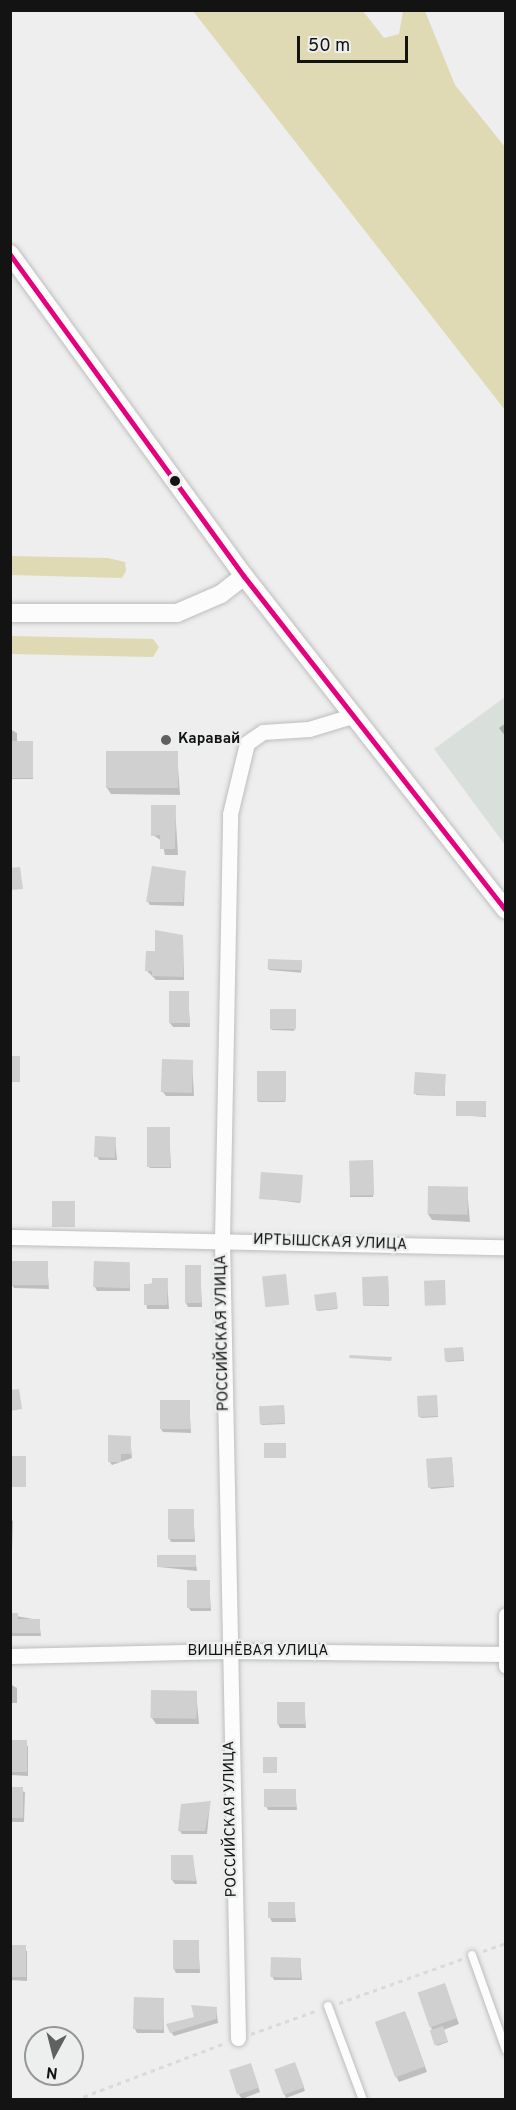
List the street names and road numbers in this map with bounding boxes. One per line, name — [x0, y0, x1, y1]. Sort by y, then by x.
street label: ИРТЫШСКАЯ УЛИЦА — [253, 1231, 407, 1255]
street label: РОССИЙСКАЯ УЛИЦА — [213, 1255, 233, 1411]
street label: ВИШНЁВАЯ УЛИЦА — [187, 1643, 329, 1661]
street label: РОССИЙСКАЯ УЛИЦА — [221, 1741, 241, 1897]

